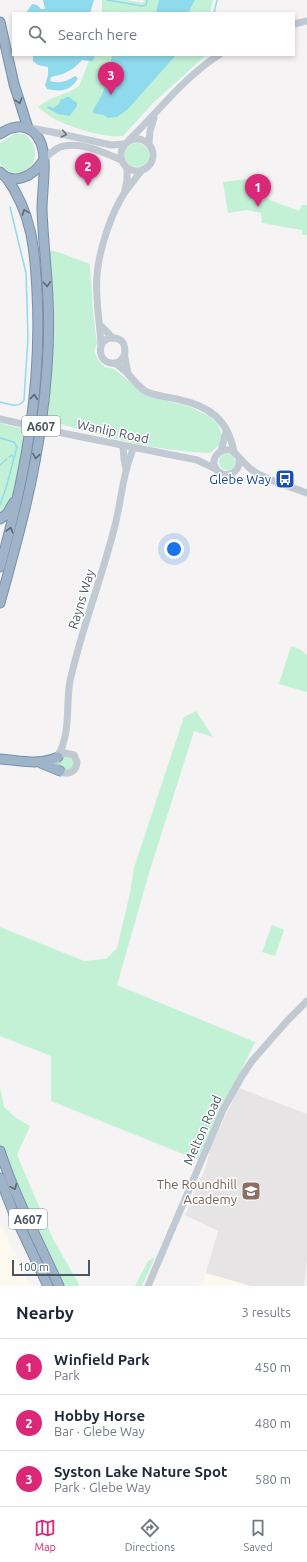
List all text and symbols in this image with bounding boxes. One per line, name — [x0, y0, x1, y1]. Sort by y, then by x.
search box — [12, 12, 295, 56]
icon: search — [26, 23, 48, 45]
text: Search here — [58, 26, 137, 43]
pin: 3 — [98, 62, 124, 95]
one-way arrow — [14, 97, 23, 104]
one-way arrow — [60, 130, 67, 138]
pin: 2 — [75, 153, 101, 186]
pin: 1 — [245, 174, 271, 207]
one-way arrow — [21, 208, 30, 215]
one-way arrow — [42, 281, 51, 287]
one-way arrow — [30, 394, 39, 400]
road number: A607 — [22, 416, 60, 436]
street label: Wanlip Road — [76, 417, 150, 445]
one-way arrow — [32, 453, 41, 459]
bus stop icon: Glebe Way — [274, 468, 296, 490]
place label: Glebe Way — [209, 472, 271, 486]
one-way arrow — [6, 526, 14, 533]
your location — [164, 539, 184, 559]
street label: Rayns Way — [65, 567, 97, 631]
street label: Melton Road — [180, 1093, 224, 1167]
place label: The Roundhill Academy — [157, 1177, 238, 1206]
school or university icon: The Roundhill Academy — [240, 1180, 262, 1202]
one-way arrow — [9, 1183, 17, 1190]
road number: A607 — [9, 1209, 47, 1229]
scale bar — [12, 1258, 90, 1277]
text: 100 m — [18, 1261, 49, 1273]
text: Nearby — [16, 1303, 74, 1322]
text: 3 results — [241, 1305, 291, 1319]
text: Winfield Park — [54, 1351, 150, 1368]
text: 1 — [25, 1360, 33, 1374]
text: 450 m — [255, 1360, 291, 1374]
text: Park — [54, 1368, 80, 1382]
text: Hobby Horse — [54, 1407, 145, 1424]
text: 2 — [25, 1416, 33, 1430]
text: 480 m — [255, 1416, 291, 1430]
text: Bar · Glebe Way — [54, 1424, 145, 1438]
text: Syston Lake Nature Spot — [54, 1463, 227, 1480]
text: 3 — [25, 1472, 33, 1486]
text: 580 m — [255, 1472, 291, 1486]
text: Park · Glebe Way — [54, 1480, 151, 1494]
tab: Map — [34, 1517, 56, 1553]
tab: Directions — [125, 1517, 175, 1553]
tab: Saved — [243, 1517, 273, 1553]

